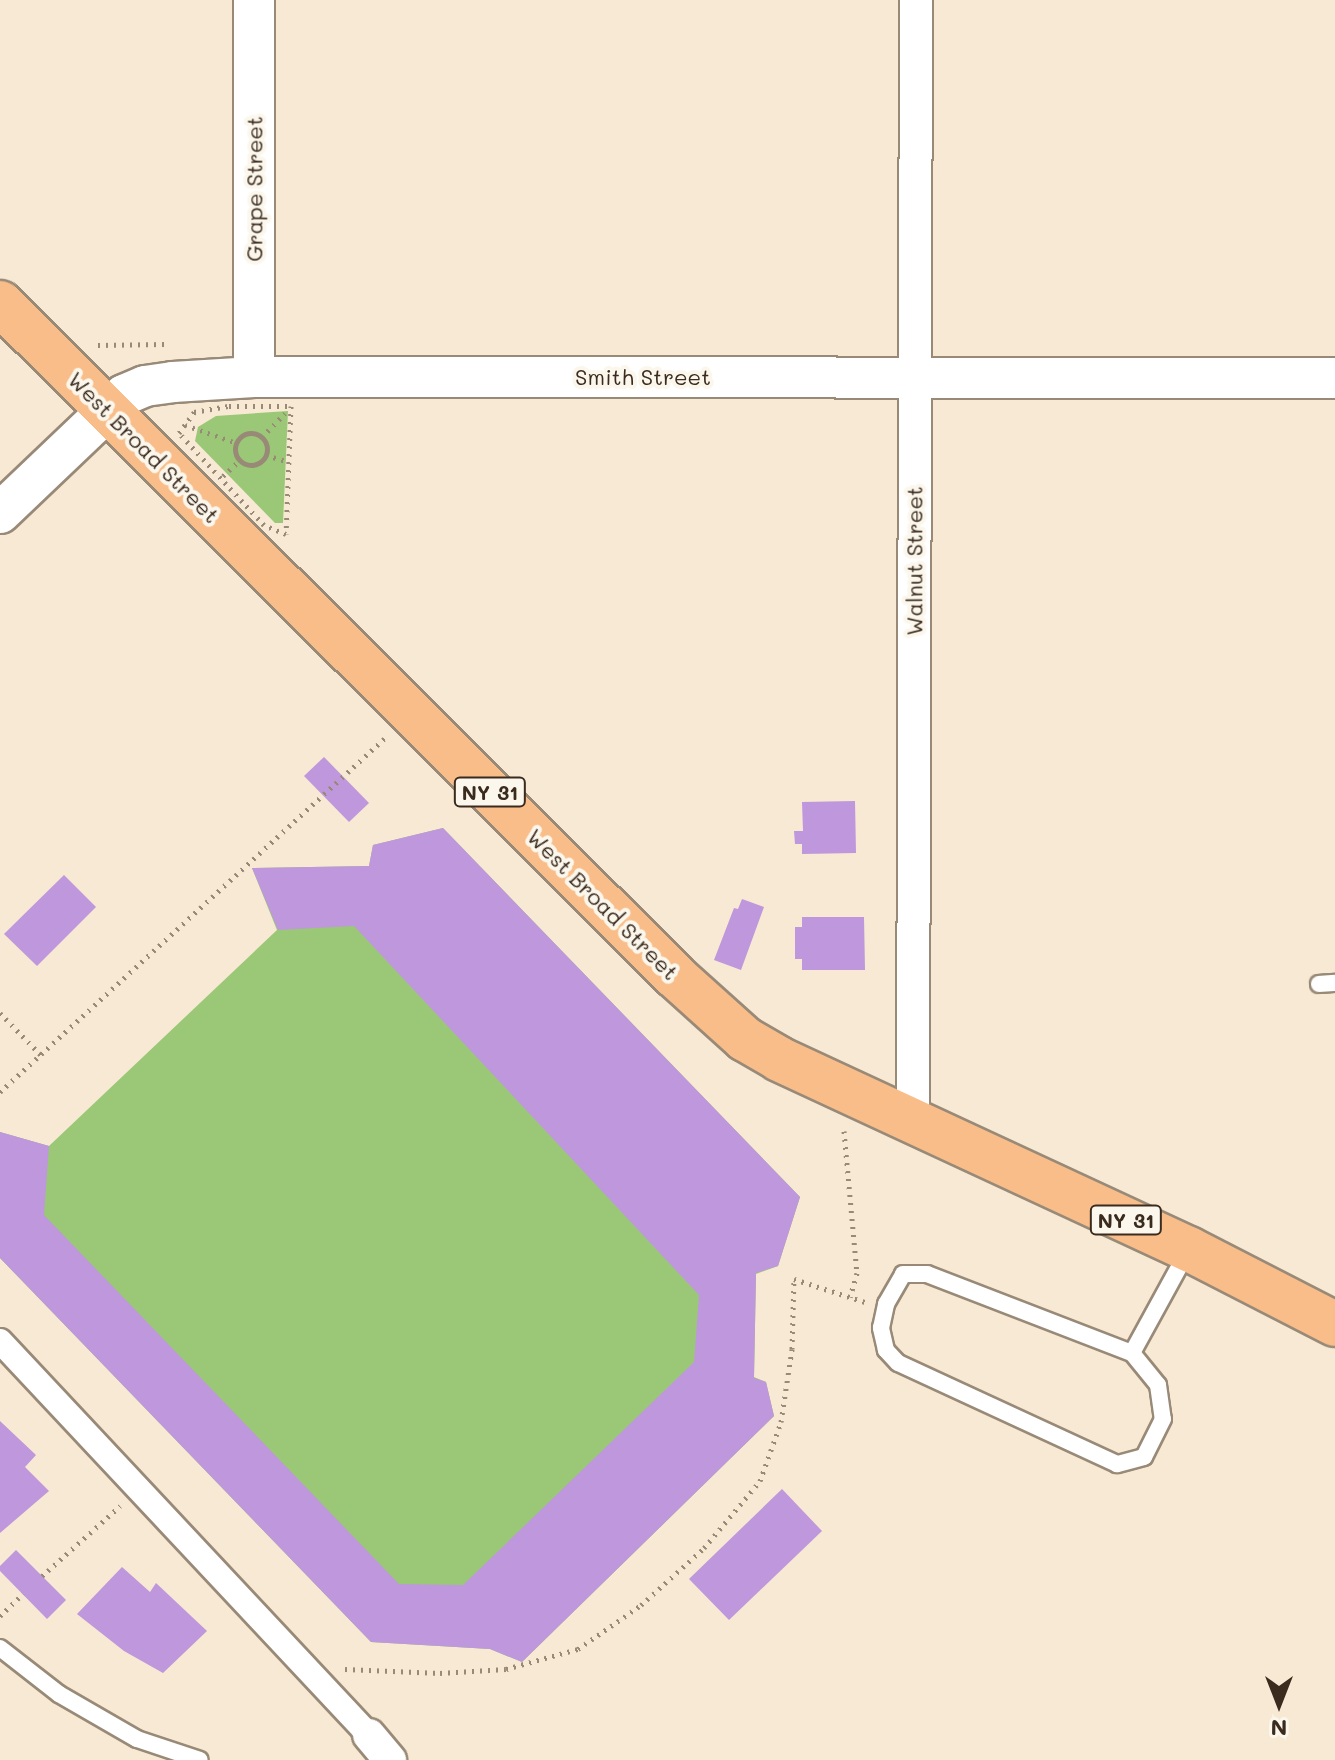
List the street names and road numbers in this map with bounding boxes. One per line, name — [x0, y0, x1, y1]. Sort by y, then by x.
street label: Grape Street — [241, 116, 267, 262]
street label: Smith Street — [575, 364, 711, 390]
street label: West Broad Street — [63, 366, 225, 528]
street label: Walnut Street — [901, 486, 927, 636]
road number: NY 31 — [452, 776, 528, 808]
street label: West Broad Street — [522, 823, 684, 985]
road number: NY 31 — [1088, 1204, 1164, 1236]

